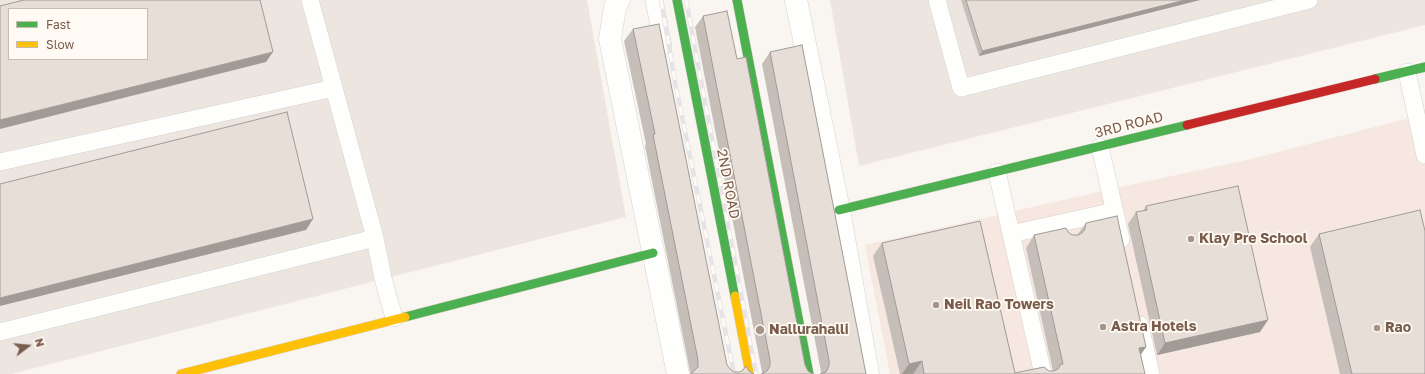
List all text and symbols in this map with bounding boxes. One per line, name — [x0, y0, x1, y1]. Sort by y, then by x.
legend — [8, 8, 148, 60]
text: Fast — [46, 17, 71, 32]
text: Slow — [46, 37, 74, 52]
street label: 3RD ROAD — [1093, 108, 1165, 142]
street label: 2ND ROAD — [713, 148, 743, 220]
place label: Klay Pre School — [1199, 231, 1307, 247]
marker: Klay Pre School — [1186, 234, 1196, 244]
place label: Neil Rao Towers — [944, 297, 1054, 313]
marker: Neil Rao Towers — [931, 300, 941, 310]
place label: Astra Hotels — [1111, 319, 1196, 335]
place label: Rao — [1385, 320, 1411, 336]
place label: Nallurahalli — [769, 322, 849, 338]
marker: Astra Hotels — [1098, 322, 1108, 332]
marker: Rao — [1372, 323, 1382, 333]
marker: Nallurahalli — [754, 324, 766, 336]
north arrow — [8, 326, 48, 366]
text: N — [33, 337, 47, 348]

